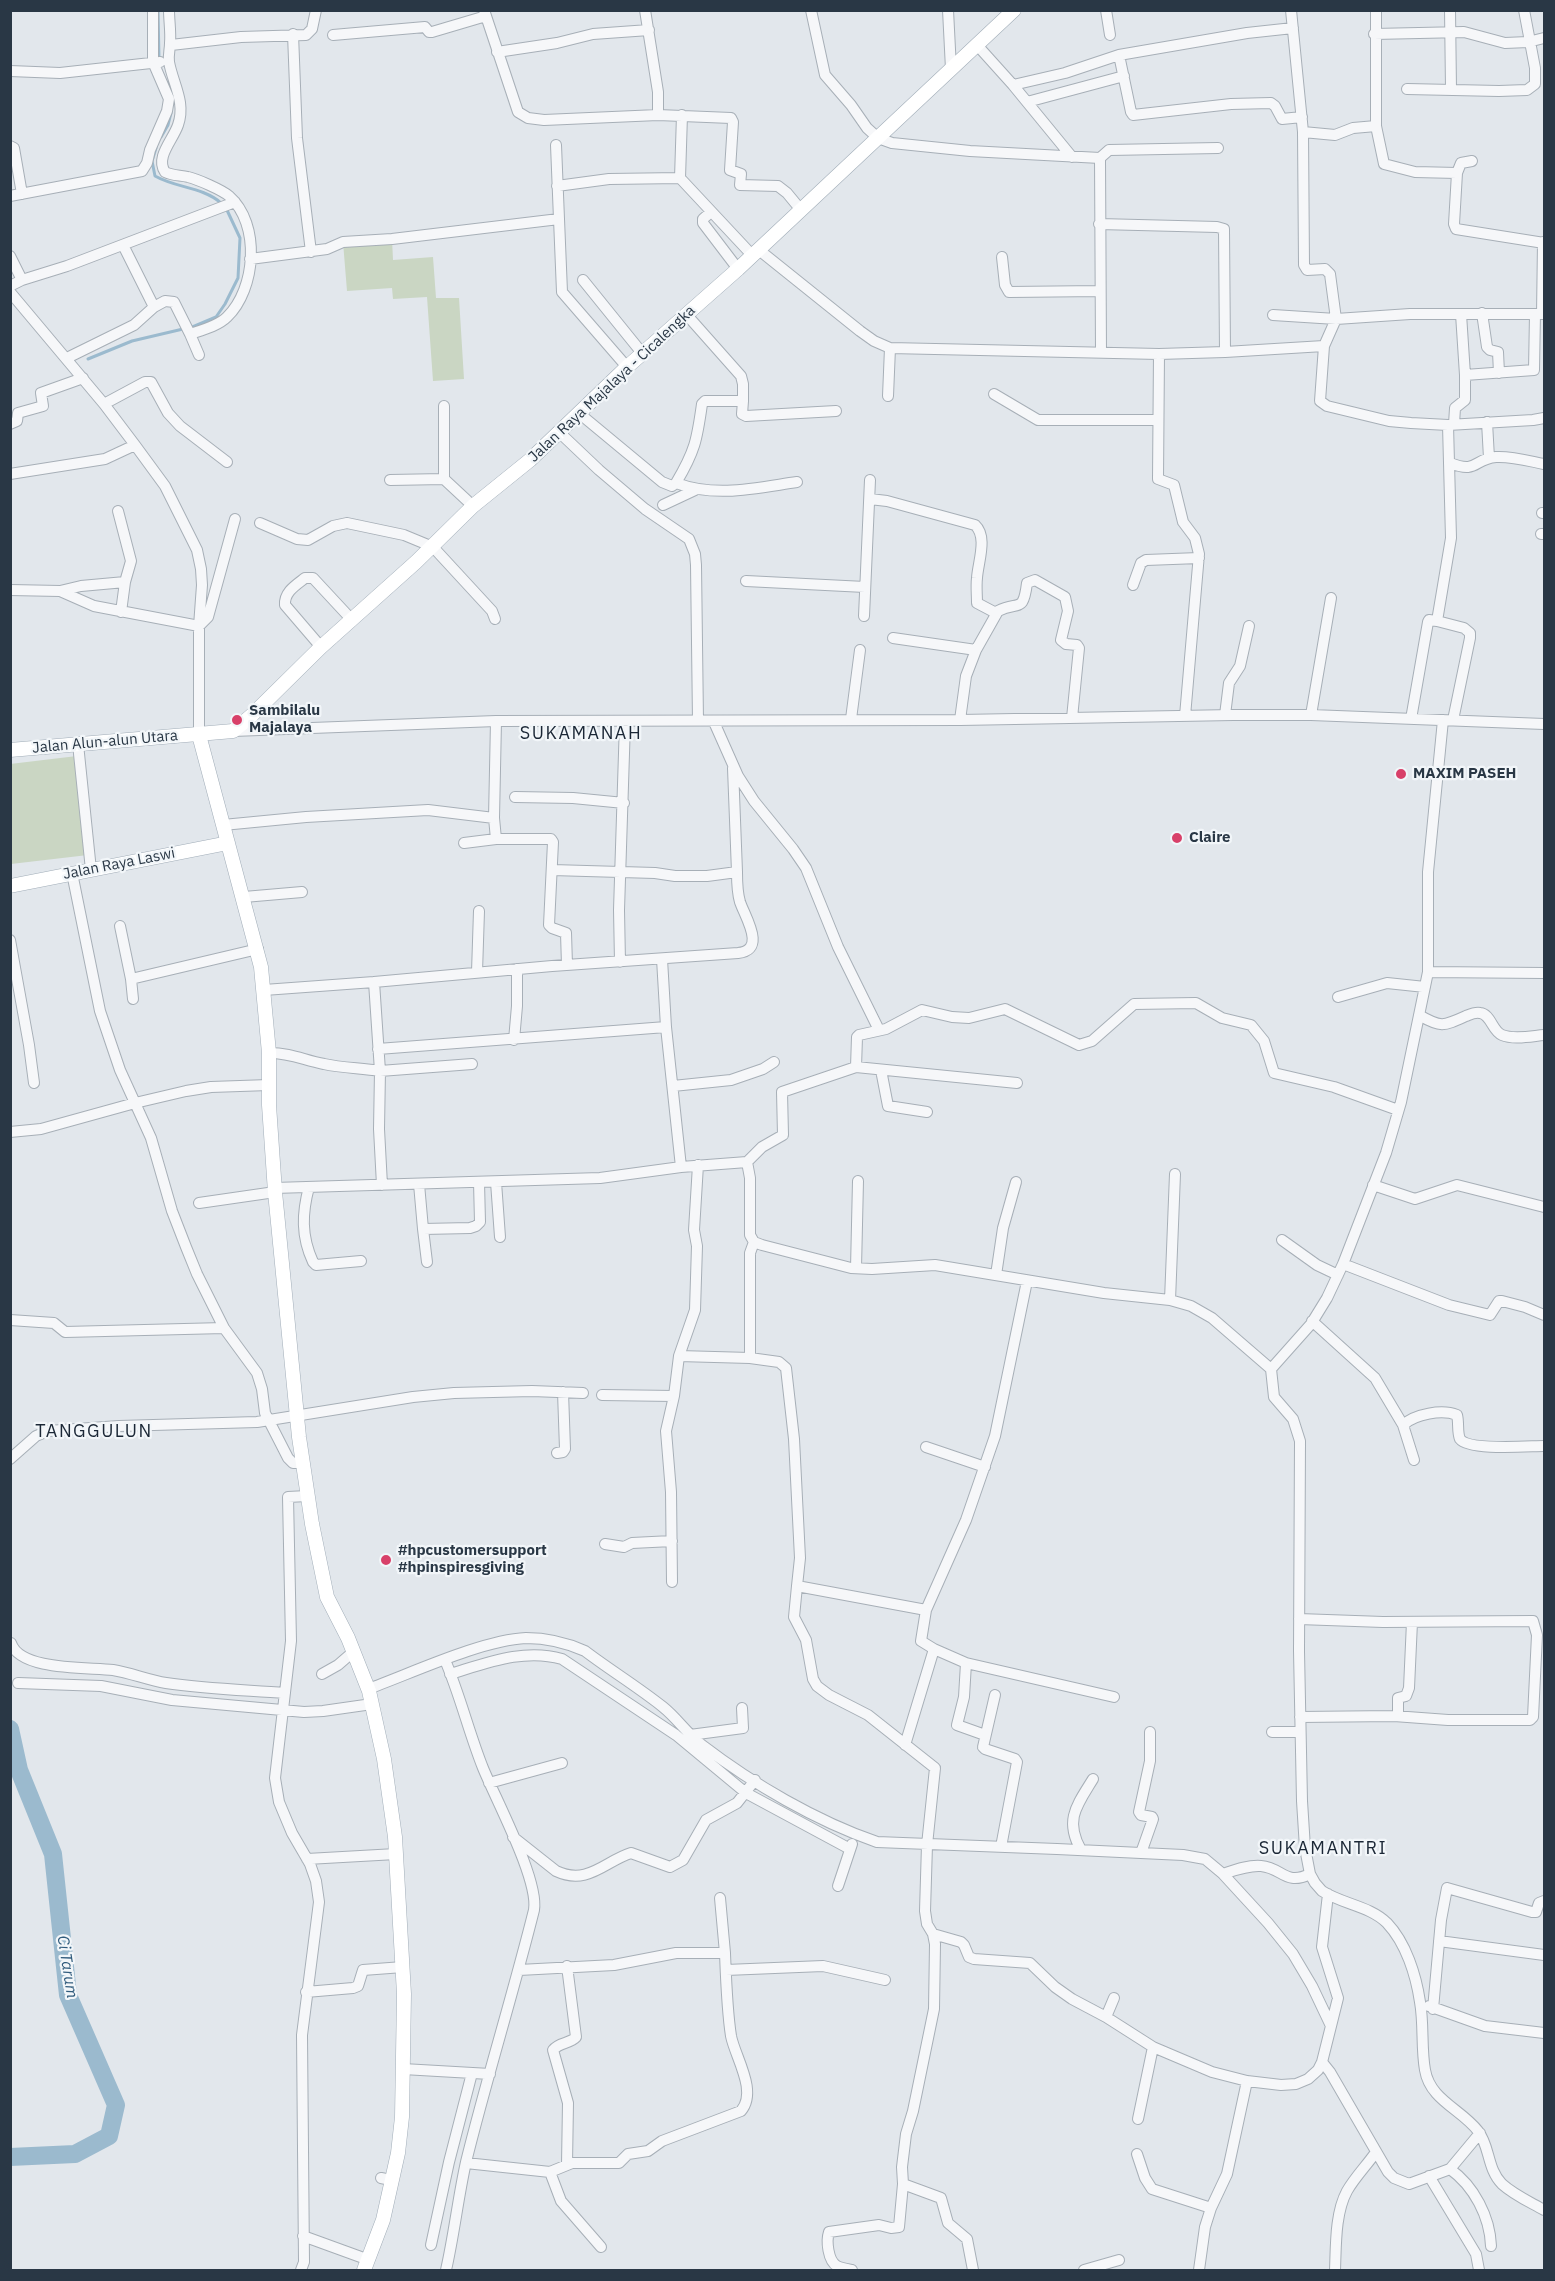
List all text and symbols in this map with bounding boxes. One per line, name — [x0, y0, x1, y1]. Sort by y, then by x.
street label: Jalan Raya Majalaya - Cicalengka — [525, 302, 699, 466]
place label: Sambilalu Majalaya — [249, 702, 320, 737]
marker: Sambilalu Majalaya — [230, 713, 244, 727]
district label: SUKAMANAH — [520, 723, 642, 745]
street label: Jalan Alun-alun Utara — [31, 727, 179, 757]
place label: MAXIM PASEH — [1413, 765, 1516, 783]
marker: MAXIM PASEH — [1394, 767, 1408, 781]
place label: Claire — [1189, 829, 1231, 847]
marker: Claire — [1170, 831, 1184, 845]
street label: Jalan Raya Laswi — [61, 844, 177, 884]
district label: TANGGULUN — [35, 1421, 153, 1443]
place label: #hpcustomersupport #hpinspiresgiving — [398, 1542, 547, 1577]
marker: #hpcustomersupport #hpinspiresgiving — [379, 1553, 393, 1567]
district label: SUKAMANTRI — [1259, 1838, 1387, 1860]
water label: Ci Tarum — [53, 1934, 81, 2000]

